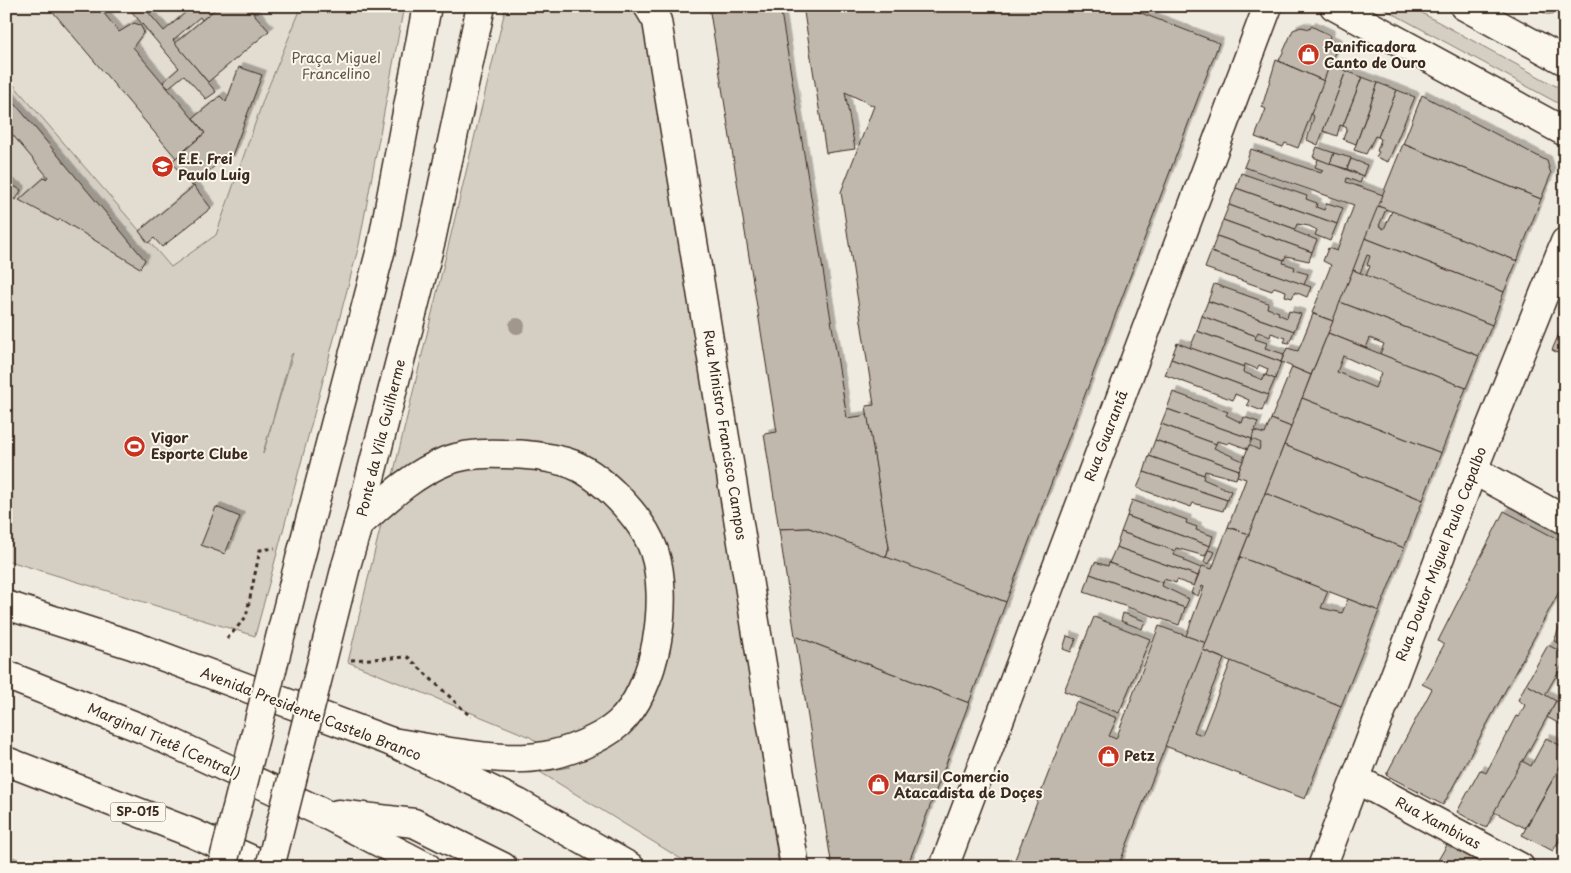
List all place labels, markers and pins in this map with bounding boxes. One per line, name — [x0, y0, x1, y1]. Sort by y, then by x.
place label: Panificadora Canto de Ouro — [1324, 36, 1426, 73]
shop icon: Panificadora Canto de Ouro — [1296, 43, 1320, 67]
place label: E.E. Frei Paulo Luig — [178, 148, 250, 185]
school or university icon: E.E. Frei Paulo Luig — [150, 155, 174, 179]
place label: Vigor Esporte Clube — [151, 427, 248, 464]
sports icon: Vigor Esporte Clube — [123, 434, 147, 458]
shop icon: Petz — [1096, 744, 1120, 768]
place label: Petz — [1124, 745, 1155, 766]
place label: Marsil Comercio Atacadista de Doçes — [894, 766, 1042, 803]
shop icon: Marsil Comercio Atacadista de Doçes — [866, 773, 890, 797]

